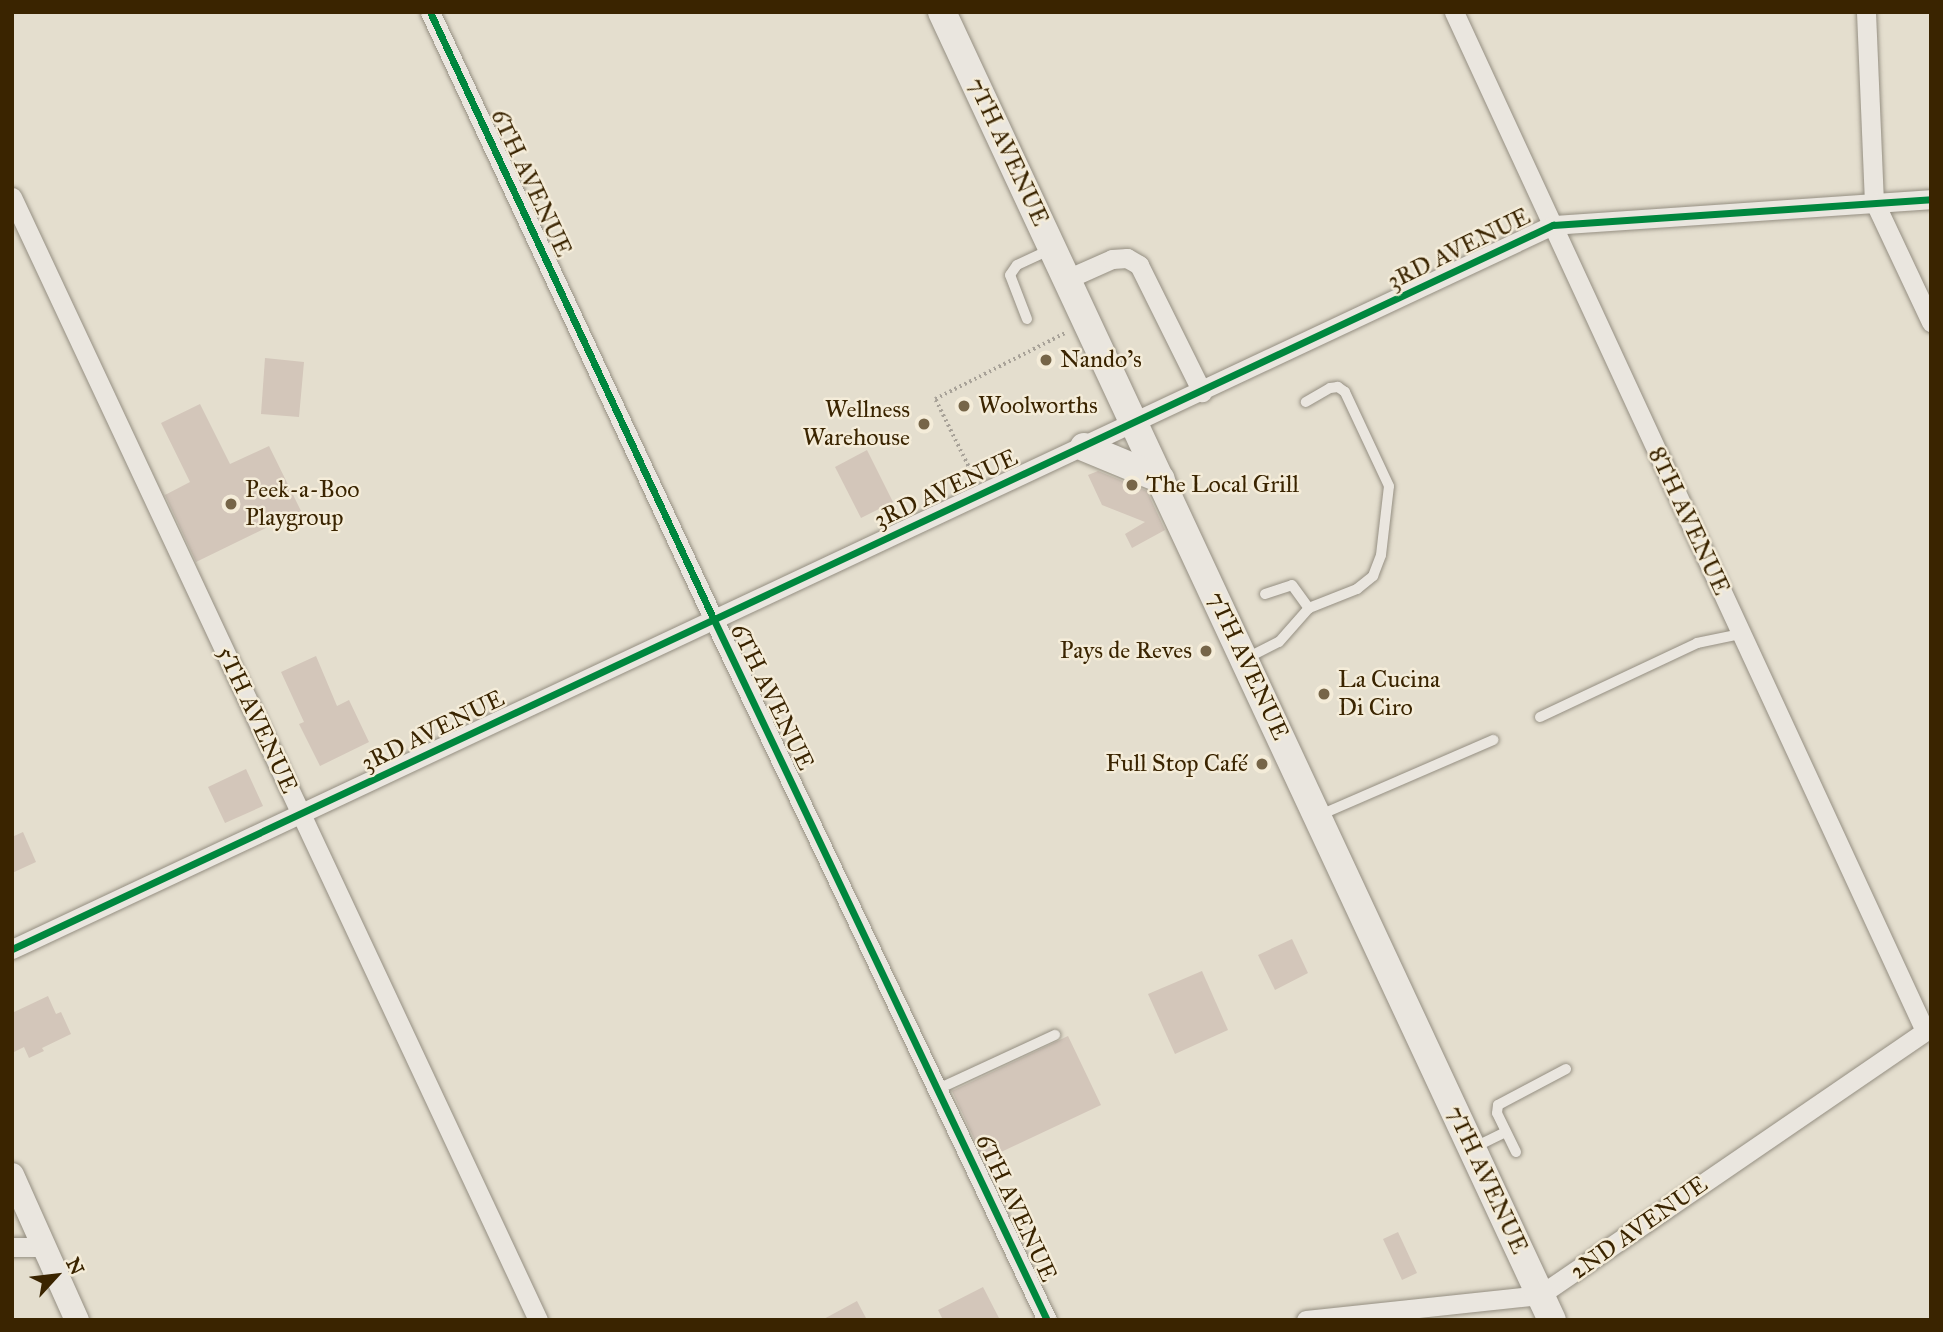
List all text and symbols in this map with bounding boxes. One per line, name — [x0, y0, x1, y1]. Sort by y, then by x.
street label: 7TH AVENUE — [961, 73, 1055, 231]
street label: 6TH AVENUE — [484, 105, 578, 261]
street label: 3RD AVENUE — [1383, 202, 1535, 296]
place label: Nando's — [1060, 346, 1142, 374]
marker: Nando's — [1038, 352, 1054, 368]
place label: Woolworths — [978, 392, 1098, 420]
place label: Wellness Warehouse — [802, 396, 910, 452]
marker: Woolworths — [956, 398, 972, 414]
marker: Wellness Warehouse — [916, 416, 932, 432]
street label: 8TH AVENUE — [1642, 442, 1736, 600]
street label: 3RD AVENUE — [870, 443, 1022, 535]
place label: The Local Grill — [1146, 471, 1299, 499]
place label: Peek-a-Boo Playgroup — [245, 476, 359, 532]
marker: The Local Grill — [1124, 477, 1140, 493]
marker: Peek-a-Boo Playgroup — [223, 496, 239, 512]
street label: 7TH AVENUE — [1201, 587, 1295, 745]
street label: 6TH AVENUE — [724, 619, 820, 775]
place label: Pays de Reves — [1060, 637, 1192, 665]
street label: 5TH AVENUE — [211, 642, 303, 798]
marker: Pays de Reves — [1198, 643, 1214, 659]
place label: La Cucina Di Ciro — [1338, 666, 1440, 722]
street label: 3RD AVENUE — [357, 684, 509, 778]
marker: La Cucina Di Ciro — [1316, 686, 1332, 702]
place label: Full Stop Café — [1106, 750, 1248, 778]
marker: Full Stop Café — [1254, 756, 1270, 772]
street label: 7TH AVENUE — [1440, 1101, 1534, 1259]
street label: 6TH AVENUE — [969, 1130, 1063, 1286]
street label: 2ND AVENUE — [1565, 1170, 1713, 1286]
north arrow — [21, 1241, 91, 1311]
text: N — [61, 1254, 89, 1279]

